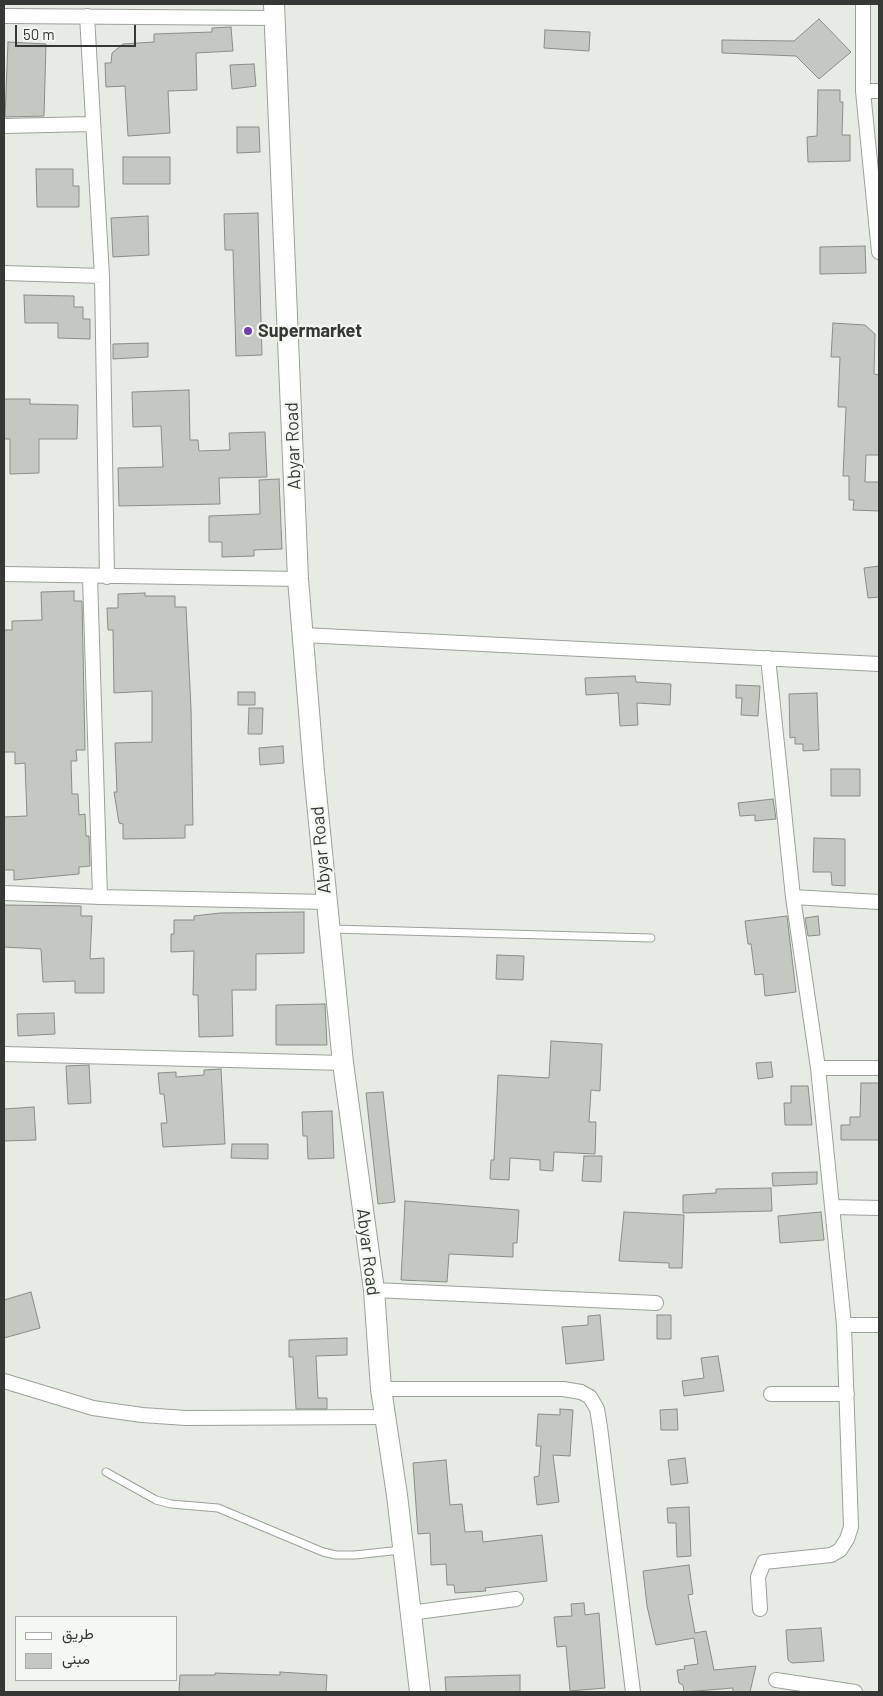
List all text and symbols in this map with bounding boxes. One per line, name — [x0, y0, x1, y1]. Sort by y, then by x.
scale bar — [18, 15, 139, 47]
text: 50 m — [23, 25, 55, 43]
place label: Supermarket — [258, 320, 362, 342]
marker: Supermarket — [242, 325, 254, 337]
street label: Abyar Road — [281, 402, 305, 490]
street label: Abyar Road — [306, 805, 336, 895]
street label: Abyar Road — [352, 1207, 384, 1297]
legend — [15, 1616, 178, 1681]
text: طريق — [62, 1624, 94, 1642]
text: مبنى — [62, 1649, 90, 1667]

